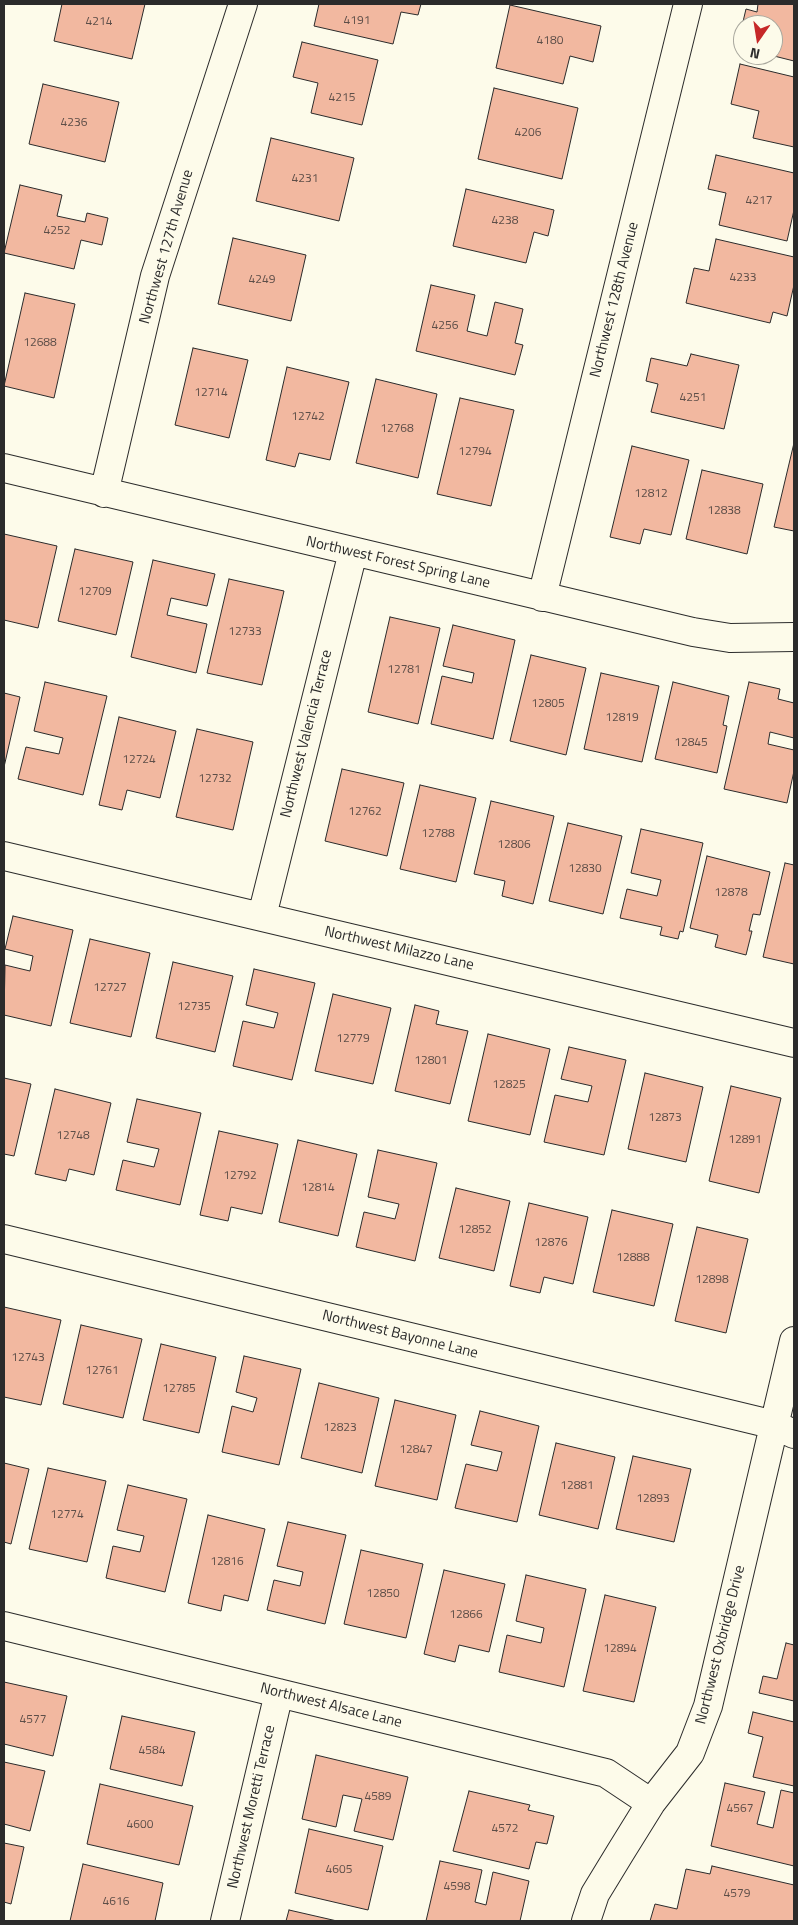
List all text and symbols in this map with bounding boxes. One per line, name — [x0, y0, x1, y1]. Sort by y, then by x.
house number: 4191 — [344, 14, 370, 28]
house number: 4214 — [86, 15, 112, 29]
north arrow — [733, 15, 783, 65]
house number: 4180 — [537, 34, 563, 48]
text: N — [748, 43, 762, 65]
house number: 4215 — [329, 91, 355, 105]
house number: 4236 — [61, 116, 87, 130]
house number: 4206 — [515, 126, 541, 140]
street label: Northwest 127th Avenue — [136, 168, 198, 326]
house number: 4231 — [292, 172, 318, 186]
house number: 4217 — [746, 194, 772, 208]
house number: 4238 — [492, 214, 518, 228]
street label: Northwest 128th Avenue — [587, 220, 643, 380]
house number: 4252 — [44, 224, 70, 238]
house number: 4233 — [730, 271, 756, 285]
house number: 4249 — [249, 273, 275, 287]
house number: 4256 — [432, 319, 458, 333]
house number: 12688 — [23, 336, 57, 350]
house number: 12714 — [194, 386, 228, 400]
house number: 4251 — [680, 391, 706, 405]
house number: 12742 — [291, 410, 325, 424]
house number: 12768 — [380, 422, 414, 436]
house number: 12794 — [458, 445, 492, 459]
house number: 12812 — [634, 487, 668, 501]
house number: 12838 — [707, 504, 741, 518]
street label: Northwest Forest Spring Lane — [304, 533, 492, 593]
house number: 12709 — [78, 585, 112, 599]
house number: 12733 — [228, 625, 262, 639]
street label: Northwest Valencia Terrace — [277, 648, 337, 820]
house number: 12781 — [387, 663, 421, 677]
house number: 12805 — [531, 697, 565, 711]
house number: 12819 — [605, 711, 639, 725]
house number: 12845 — [674, 736, 708, 750]
house number: 12724 — [122, 753, 156, 767]
house number: 12732 — [198, 772, 232, 786]
house number: 12762 — [348, 805, 382, 819]
house number: 12788 — [421, 827, 455, 841]
house number: 12806 — [497, 838, 531, 852]
house number: 12830 — [568, 862, 602, 876]
house number: 12878 — [714, 886, 748, 900]
street label: Northwest Milazzo Lane — [322, 923, 476, 975]
house number: 12727 — [93, 981, 127, 995]
house number: 12735 — [177, 1000, 211, 1014]
house number: 12779 — [336, 1032, 370, 1046]
house number: 12801 — [414, 1054, 448, 1068]
house number: 12825 — [492, 1078, 526, 1092]
house number: 12873 — [648, 1111, 682, 1125]
house number: 12748 — [56, 1129, 90, 1143]
house number: 12891 — [728, 1133, 762, 1147]
house number: 12792 — [223, 1169, 257, 1183]
house number: 12814 — [301, 1181, 335, 1195]
house number: 12852 — [458, 1223, 492, 1237]
house number: 12876 — [534, 1236, 568, 1250]
house number: 12888 — [616, 1251, 650, 1265]
house number: 12898 — [695, 1273, 729, 1287]
street label: Northwest Bayonne Lane — [320, 1307, 480, 1363]
house number: 12743 — [11, 1351, 45, 1365]
house number: 12761 — [85, 1364, 119, 1378]
house number: 12785 — [162, 1382, 196, 1396]
house number: 12823 — [323, 1421, 357, 1435]
house number: 12847 — [399, 1443, 433, 1457]
house number: 12881 — [560, 1479, 594, 1493]
house number: 12893 — [636, 1492, 670, 1506]
house number: 12774 — [50, 1508, 84, 1522]
house number: 12816 — [210, 1555, 244, 1569]
street label: Northwest Oxbridge Drive — [693, 1564, 749, 1726]
house number: 12850 — [366, 1587, 400, 1601]
house number: 12866 — [449, 1608, 483, 1622]
house number: 12894 — [603, 1642, 637, 1656]
street label: Northwest Alsace Lane — [258, 1680, 404, 1732]
house number: 4577 — [20, 1713, 46, 1727]
street label: Northwest Moretti Terrace — [224, 1724, 280, 1890]
house number: 4584 — [139, 1744, 165, 1758]
house number: 4589 — [365, 1790, 391, 1804]
house number: 4567 — [727, 1802, 753, 1816]
house number: 4600 — [127, 1818, 153, 1832]
house number: 4572 — [492, 1822, 518, 1836]
house number: 4605 — [326, 1863, 352, 1877]
house number: 4598 — [444, 1880, 470, 1894]
house number: 4579 — [724, 1887, 750, 1901]
house number: 4616 — [103, 1895, 129, 1909]

